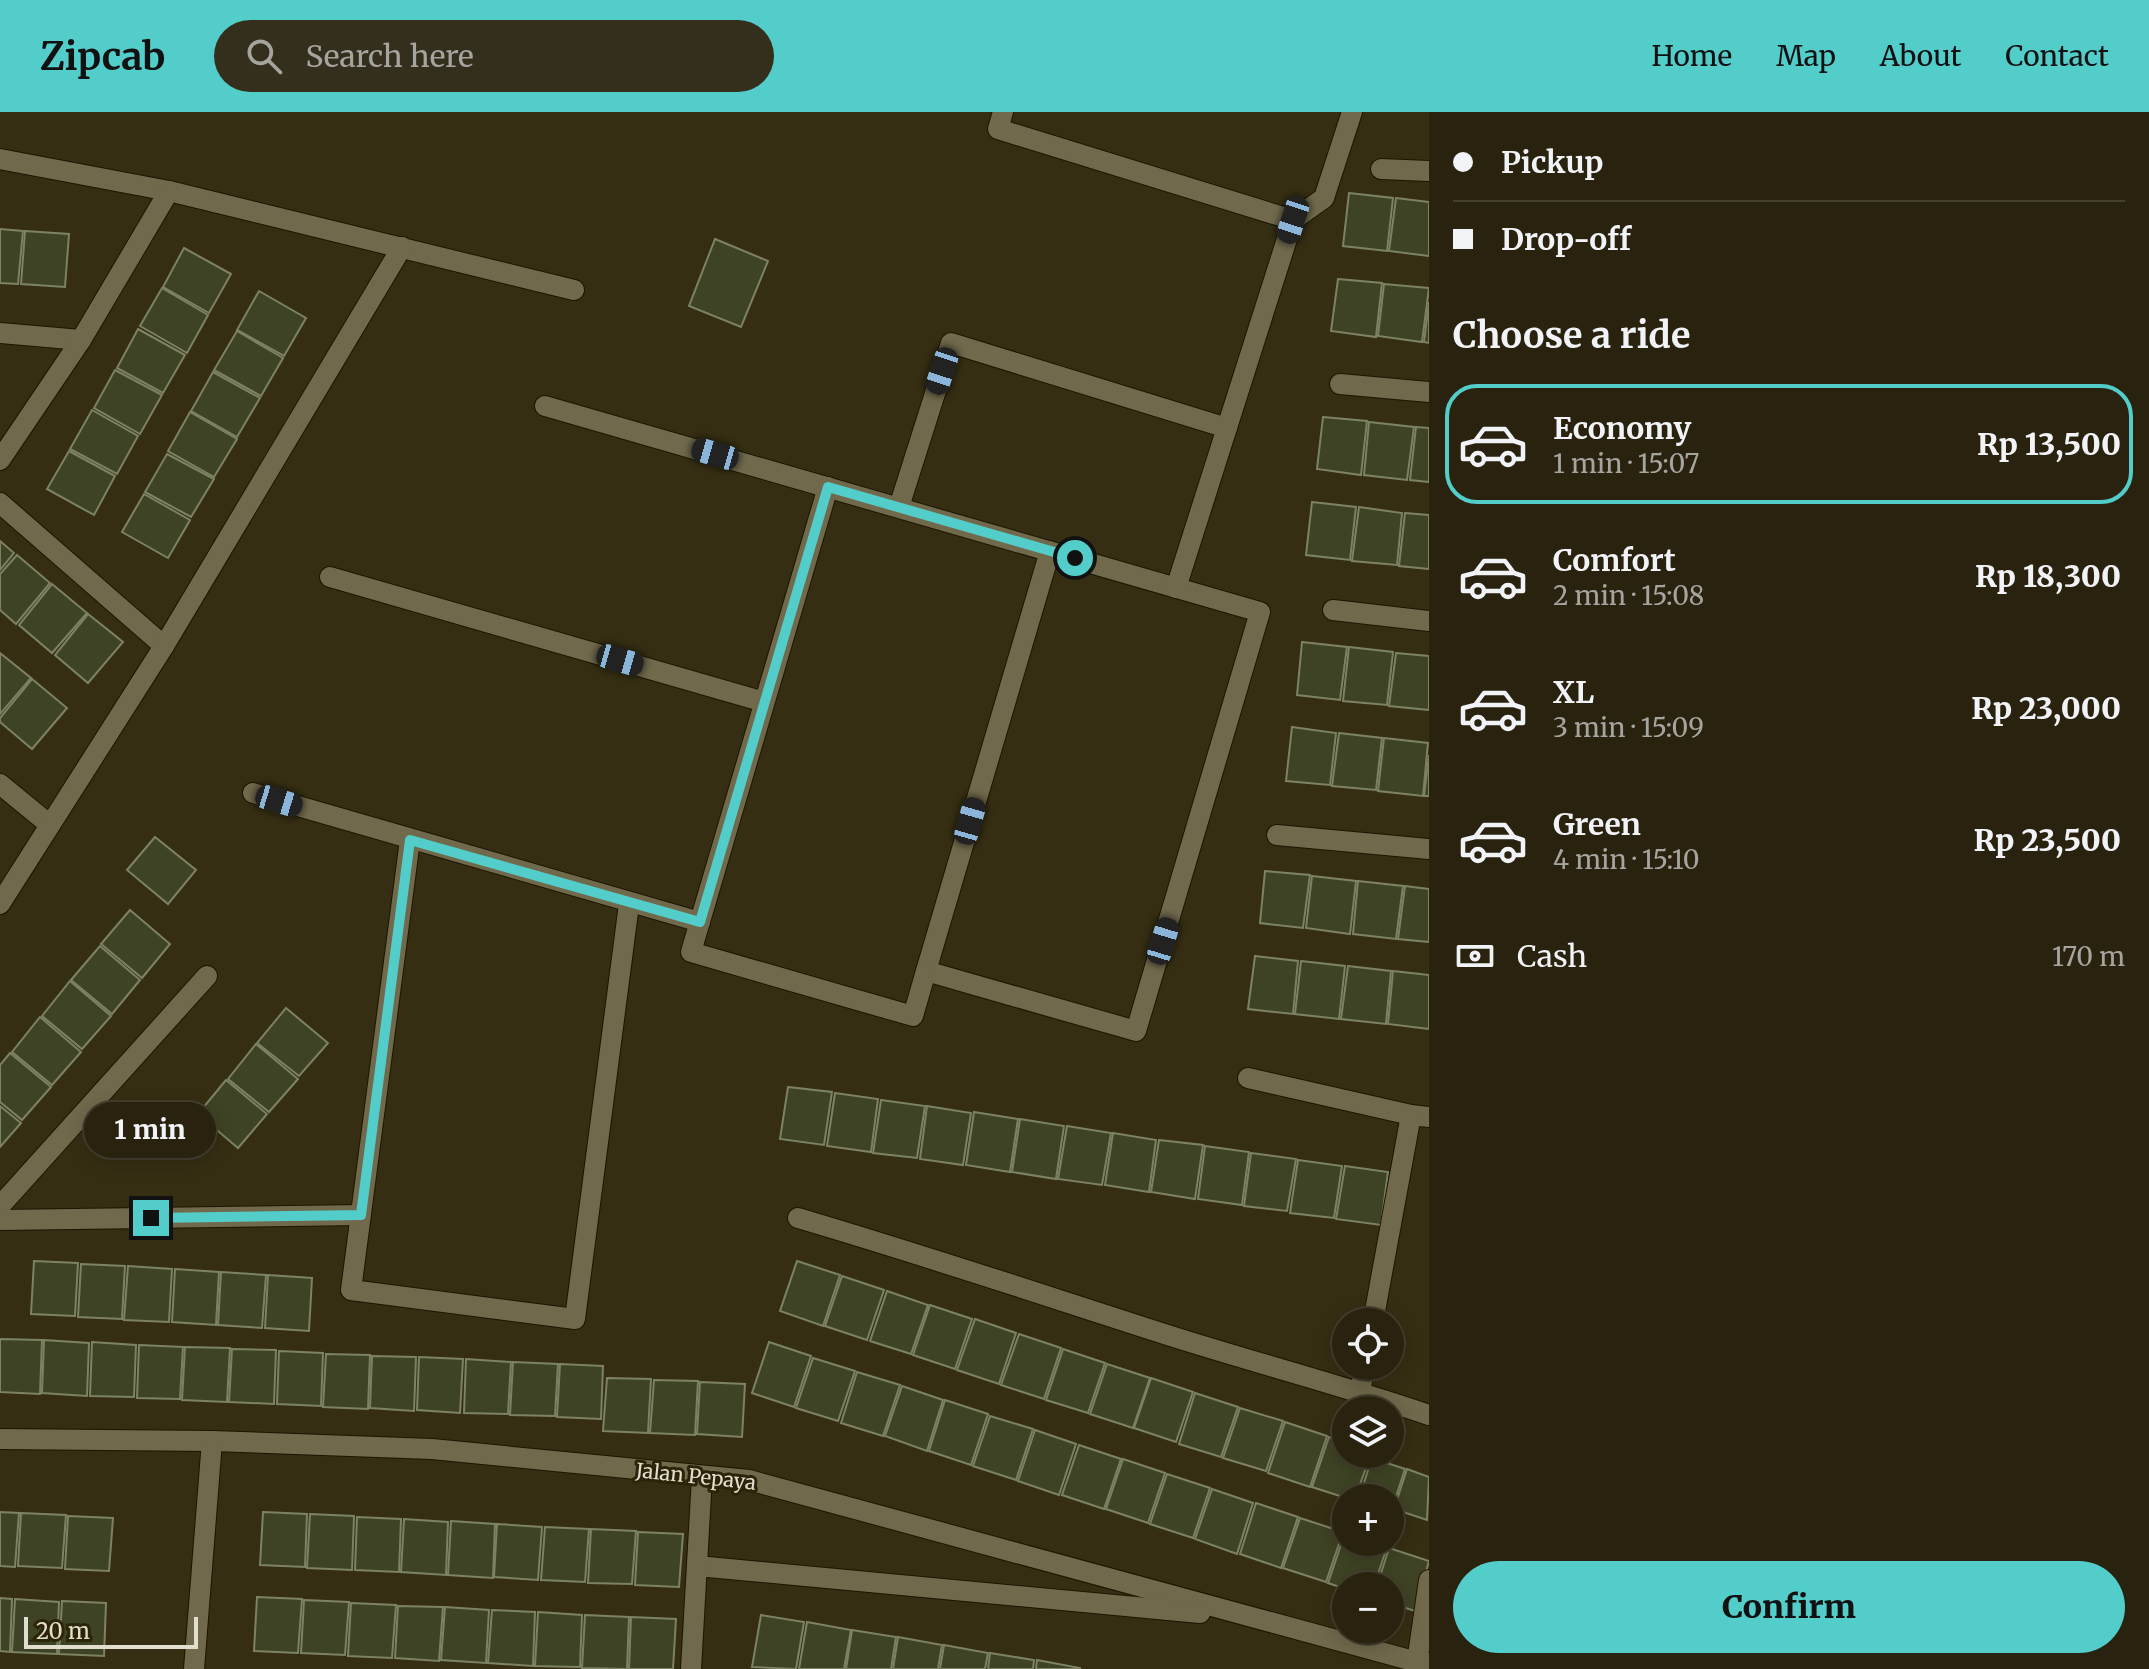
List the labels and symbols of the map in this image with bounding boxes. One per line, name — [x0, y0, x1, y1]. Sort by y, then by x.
car — [1274, 193, 1312, 247]
car — [923, 344, 961, 398]
car — [689, 436, 741, 472]
route start — [1057, 540, 1093, 576]
car — [594, 642, 646, 678]
car — [253, 783, 305, 819]
car — [952, 795, 988, 847]
car — [1145, 915, 1181, 967]
callout: 1 min — [85, 1102, 217, 1158]
route end — [133, 1200, 169, 1236]
street label: Jalan Pepaya — [634, 1457, 758, 1495]
scale bar — [24, 1613, 198, 1649]

